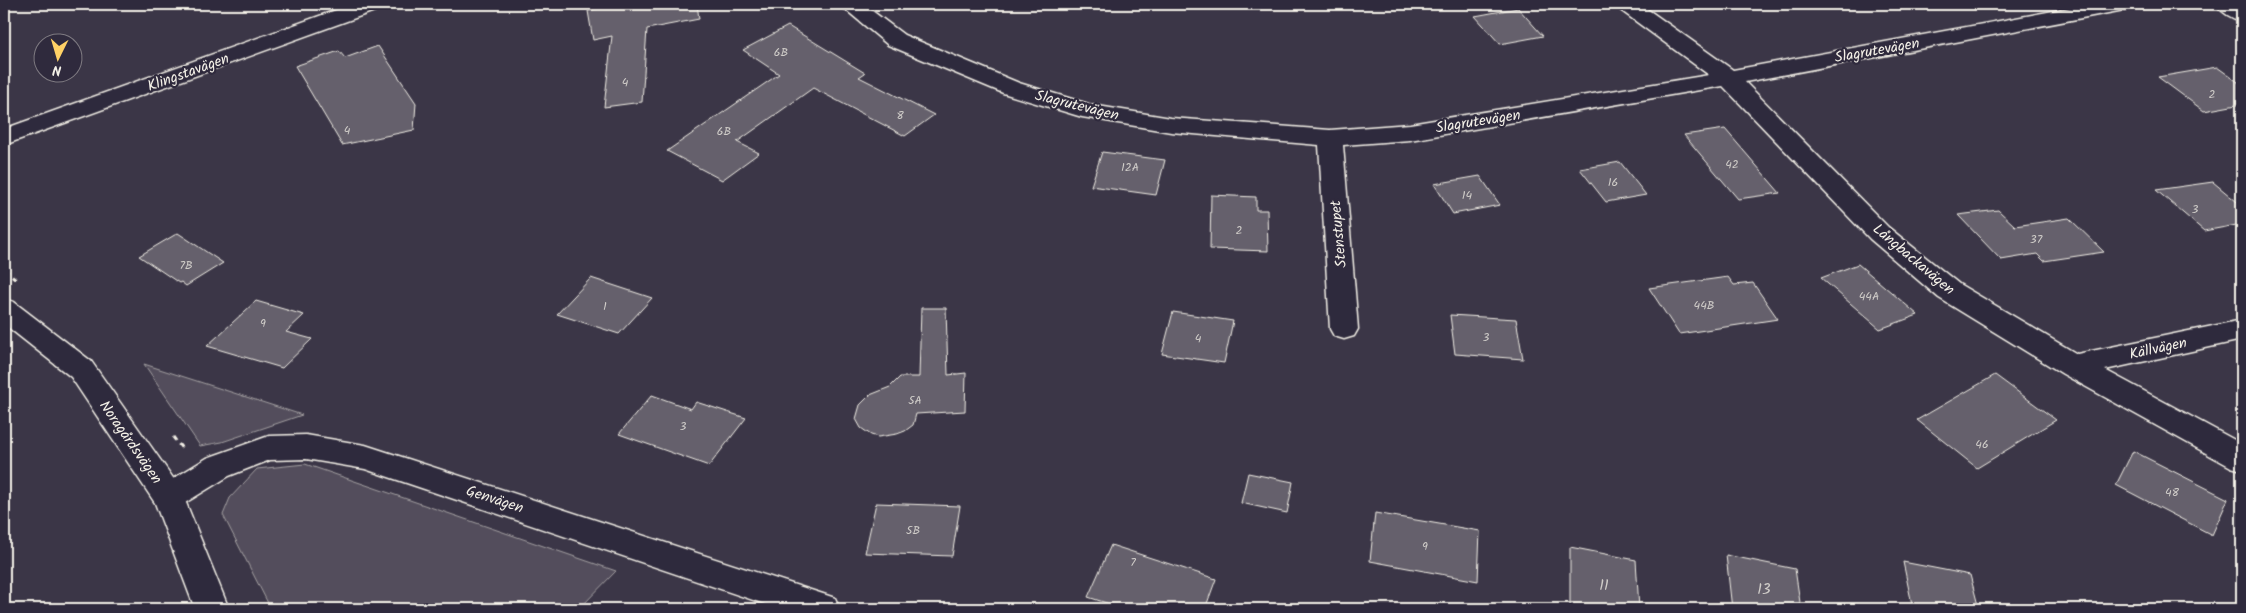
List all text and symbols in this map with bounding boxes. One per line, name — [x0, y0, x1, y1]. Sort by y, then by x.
north arrow — [32, 32, 82, 82]
street label: Slagrutevägen — [1833, 32, 1922, 70]
house number: 6B — [774, 43, 788, 62]
street label: Klingstavägen — [144, 47, 233, 99]
text: N — [51, 59, 62, 81]
house number: 4 — [622, 73, 629, 92]
street label: Slagrutevägen — [1032, 84, 1121, 128]
house number: 2 — [2209, 85, 2216, 104]
street label: Slagrutevägen — [1434, 103, 1522, 141]
house number: 8 — [896, 106, 904, 125]
house number: 4 — [344, 121, 351, 140]
house number: 6B — [717, 122, 731, 141]
house number: 42 — [1725, 155, 1739, 174]
house number: 12A — [1121, 158, 1139, 177]
house number: 16 — [1608, 173, 1618, 192]
house number: 14 — [1462, 186, 1473, 205]
street label: Stenstupet — [1324, 199, 1354, 269]
house number: 3 — [2192, 200, 2199, 219]
street label: Långbackavägen — [1867, 218, 1960, 302]
house number: 2 — [1236, 221, 1243, 240]
house number: 37 — [2030, 230, 2043, 249]
house number: 7B — [179, 256, 193, 275]
house number: 44A — [1859, 287, 1879, 306]
house number: 44B — [1694, 296, 1714, 315]
house number: 1 — [603, 297, 607, 316]
house number: 9 — [260, 314, 266, 333]
house number: 3 — [1483, 328, 1490, 347]
house number: 4 — [1195, 329, 1202, 348]
street label: Källvägen — [2127, 331, 2189, 367]
house number: 5A — [908, 391, 922, 410]
street label: Noragårdsvägen — [92, 396, 168, 489]
house number: 3 — [680, 417, 687, 436]
house number: 46 — [1975, 435, 1989, 454]
street label: Genvägen — [463, 479, 527, 521]
house number: 48 — [2165, 483, 2180, 502]
house number: 5B — [906, 521, 920, 540]
house number: 9 — [1422, 537, 1428, 556]
house number: 7 — [1130, 553, 1136, 572]
house number: 11 — [1599, 574, 1609, 598]
house number: 13 — [1757, 578, 1771, 602]

